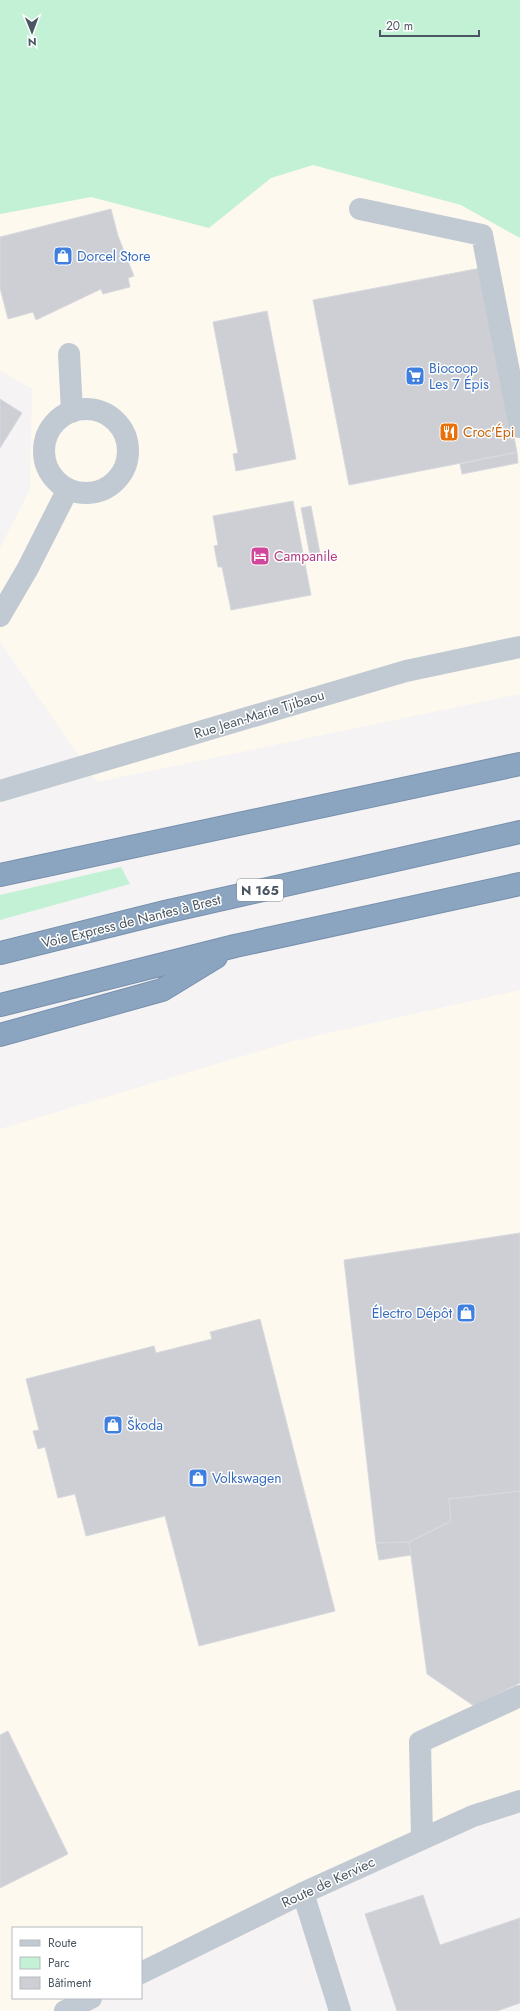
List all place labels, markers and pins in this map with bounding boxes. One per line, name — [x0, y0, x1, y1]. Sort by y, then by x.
shop icon: Dorcel Store — [52, 245, 74, 267]
place label: Dorcel Store — [77, 246, 151, 266]
place label: Biocoop Les 7 Épis — [429, 358, 489, 394]
supermarket icon: Biocoop Les 7 Épis — [404, 365, 426, 387]
restaurant icon: Croc'Épi — [438, 421, 460, 443]
place label: Croc'Épi — [463, 422, 514, 442]
hotel icon: Campanile — [249, 545, 271, 567]
place label: Campanile — [274, 546, 337, 566]
shop icon: Électro Dépôt — [455, 1302, 477, 1324]
place label: Électro Dépôt — [372, 1303, 453, 1323]
shop icon: Škoda — [102, 1414, 124, 1436]
place label: Škoda — [127, 1415, 163, 1435]
shop icon: Volkswagen — [187, 1467, 209, 1489]
place label: Volkswagen — [212, 1468, 282, 1488]

